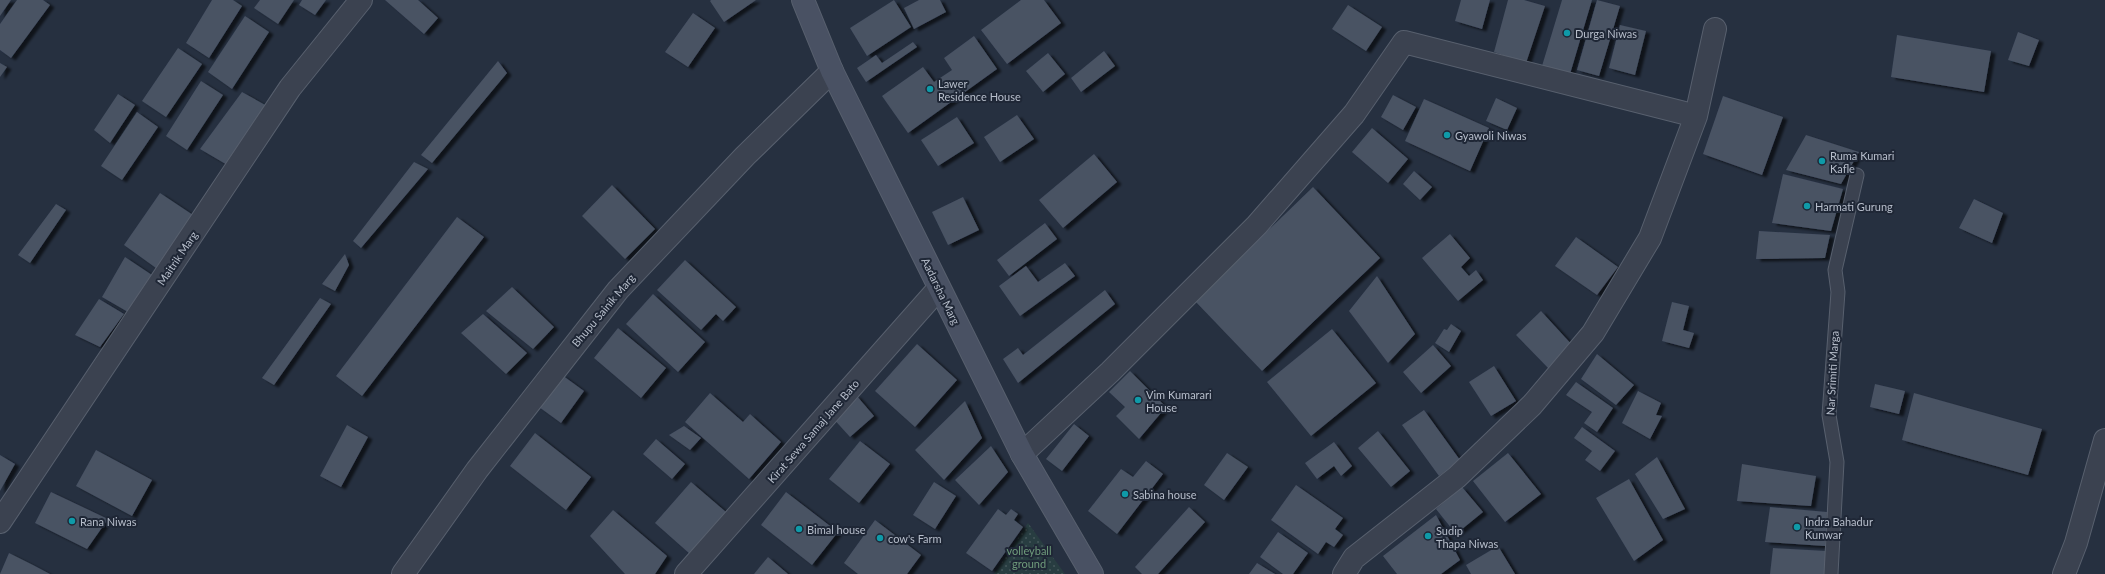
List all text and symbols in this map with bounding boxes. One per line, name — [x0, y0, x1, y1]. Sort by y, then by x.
place label: Durga Niwas — [1575, 27, 1637, 40]
marker: Durga Niwas — [1562, 28, 1572, 38]
place label: Lawer Residence House — [938, 77, 1021, 103]
marker: Lawer Residence House — [925, 84, 935, 94]
place label: Gyawoli Niwas — [1455, 129, 1527, 142]
marker: Gyawoli Niwas — [1442, 130, 1452, 140]
place label: Ruma Kumari Kafle — [1830, 149, 1895, 175]
marker: Ruma Kumari Kafle — [1817, 156, 1827, 166]
place label: Harmati Gurung — [1815, 200, 1893, 213]
marker: Harmati Gurung — [1802, 201, 1812, 211]
street label: Maitrik Marg — [154, 228, 200, 287]
street label: Aadarsha Marg — [919, 255, 963, 327]
street label: Bhupu Sainik Marg — [569, 271, 637, 349]
street label: Nar Srimiti Marga — [1823, 330, 1841, 416]
street label: Kirat Sewa Samaj Jane Bato — [765, 377, 861, 485]
place label: Vim Kumarari House — [1146, 388, 1212, 414]
marker: Vim Kumarari House — [1133, 395, 1143, 405]
place label: Sabina house — [1133, 488, 1197, 501]
marker: Sabina house — [1120, 489, 1130, 499]
place label: Rana Niwas — [80, 515, 137, 528]
place label: Indra Bahadur Kunwar — [1805, 515, 1873, 541]
marker: Rana Niwas — [67, 516, 77, 526]
marker: Indra Bahadur Kunwar — [1792, 522, 1802, 532]
place label: Bimal house — [807, 523, 866, 536]
marker: Bimal house — [794, 524, 804, 534]
place label: Sudip Thapa Niwas — [1436, 524, 1498, 550]
marker: Sudip Thapa Niwas — [1423, 531, 1433, 541]
place label: cow's Farm — [888, 532, 942, 545]
marker: cow's Farm — [875, 533, 885, 543]
park label: volleyball ground — [1006, 544, 1052, 570]

